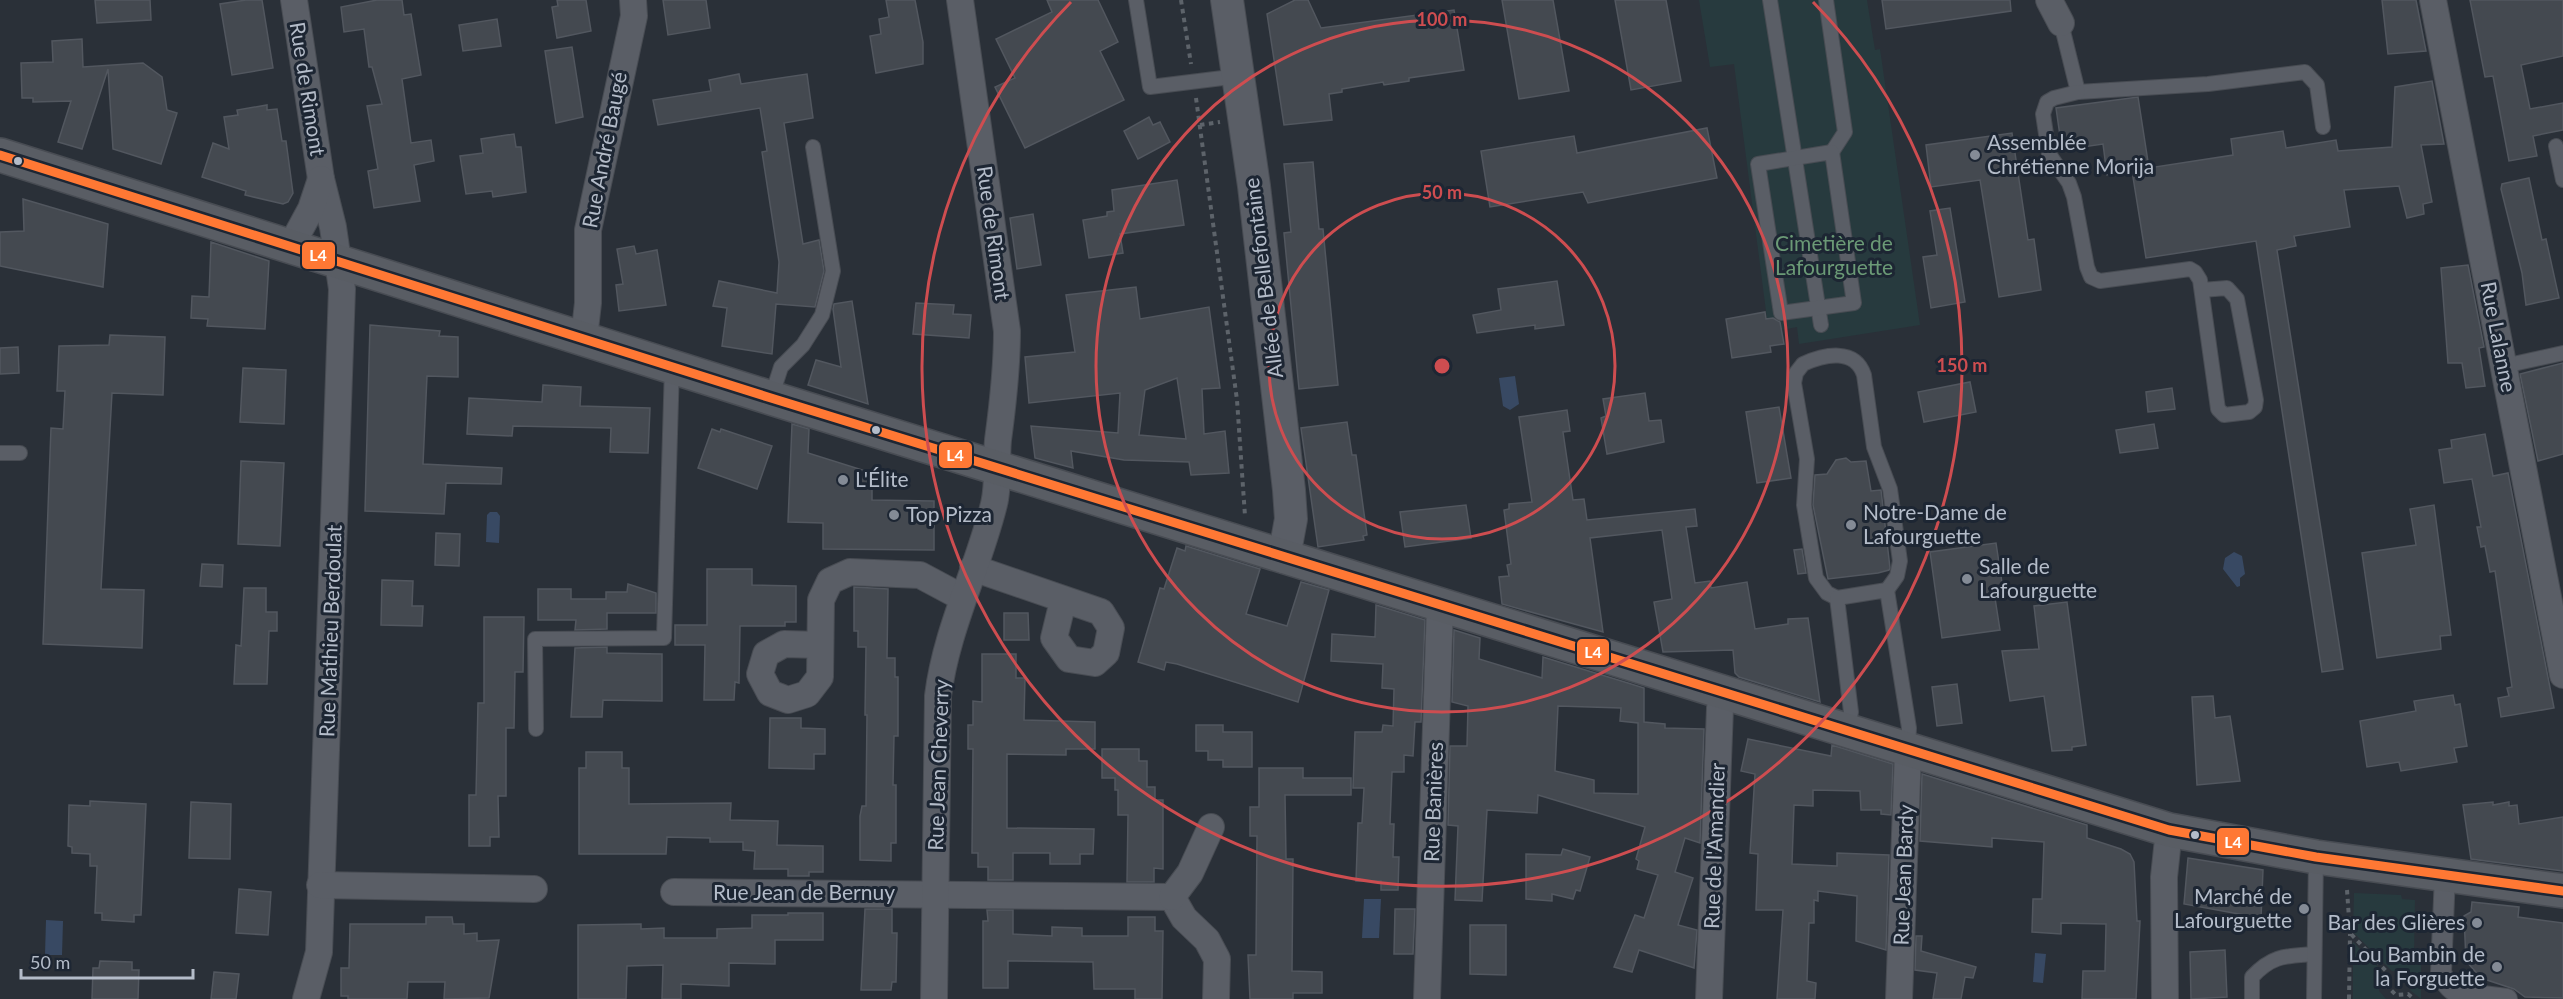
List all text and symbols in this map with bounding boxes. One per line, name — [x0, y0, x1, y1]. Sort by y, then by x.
text: 100 m — [1417, 8, 1467, 30]
street label: Rue de Rimont — [286, 20, 331, 158]
street label: Rue André Baugé — [576, 69, 631, 230]
place label: Assemblée Chrétienne Morija — [1987, 129, 2154, 178]
marker: Assemblée Chrétienne Morija — [1968, 148, 1982, 162]
unlabelled marker — [12, 155, 24, 167]
street label: Rue de Rimont — [973, 164, 1016, 302]
street label: Allée de Bellefontaine — [1238, 177, 1287, 380]
text: 50 m — [1422, 181, 1462, 203]
park label: Cimetière de Lafourguette — [1775, 230, 1893, 279]
line badge: L4 — [301, 241, 336, 270]
text: L4 — [309, 245, 327, 264]
street label: Rue Lalanne — [2477, 279, 2522, 394]
text: 150 m — [1937, 354, 1987, 376]
centre of rings — [1432, 356, 1452, 376]
unlabelled marker — [870, 424, 882, 436]
line badge: L4 — [938, 441, 973, 469]
text: L4 — [946, 445, 964, 464]
place label: L'Élite — [855, 466, 909, 491]
marker: L'Élite — [836, 473, 850, 487]
place label: Notre-Dame de Lafourguette — [1863, 499, 2007, 548]
place label: Top Pizza — [906, 501, 992, 526]
marker: Top Pizza — [887, 508, 901, 522]
marker: Notre-Dame de Lafourguette — [1844, 518, 1858, 532]
street label: Rue Mathieu Berdoulat — [313, 524, 346, 738]
place label: Salle de Lafourguette — [1979, 553, 2097, 602]
marker: Salle de Lafourguette — [1960, 572, 1974, 586]
line badge: L4 — [1576, 638, 1610, 666]
text: L4 — [1584, 642, 1602, 661]
street label: Rue Jean Cheverry — [922, 679, 953, 851]
street label: Rue Banières — [1418, 742, 1447, 862]
street label: Rue de l'Amandier — [1698, 762, 1729, 929]
street label: Rue Jean Bardy — [1888, 804, 1917, 946]
line badge: L4 — [2216, 827, 2250, 856]
unlabelled marker — [2189, 829, 2201, 841]
text: L4 — [2224, 832, 2242, 851]
street label: Rue Jean de Bernuy — [713, 879, 895, 904]
place label: Marché de Lafourguette — [2174, 883, 2292, 932]
marker: Marché de Lafourguette — [2297, 902, 2311, 916]
place label: Bar des Glières — [2328, 909, 2465, 934]
marker: Bar des Glières — [2470, 916, 2484, 930]
place label: Lou Bambin de la Forguette — [2348, 941, 2485, 990]
scale bar — [21, 942, 194, 980]
text: 50 m — [30, 951, 70, 973]
marker: Lou Bambin de la Forguette — [2490, 960, 2504, 974]

